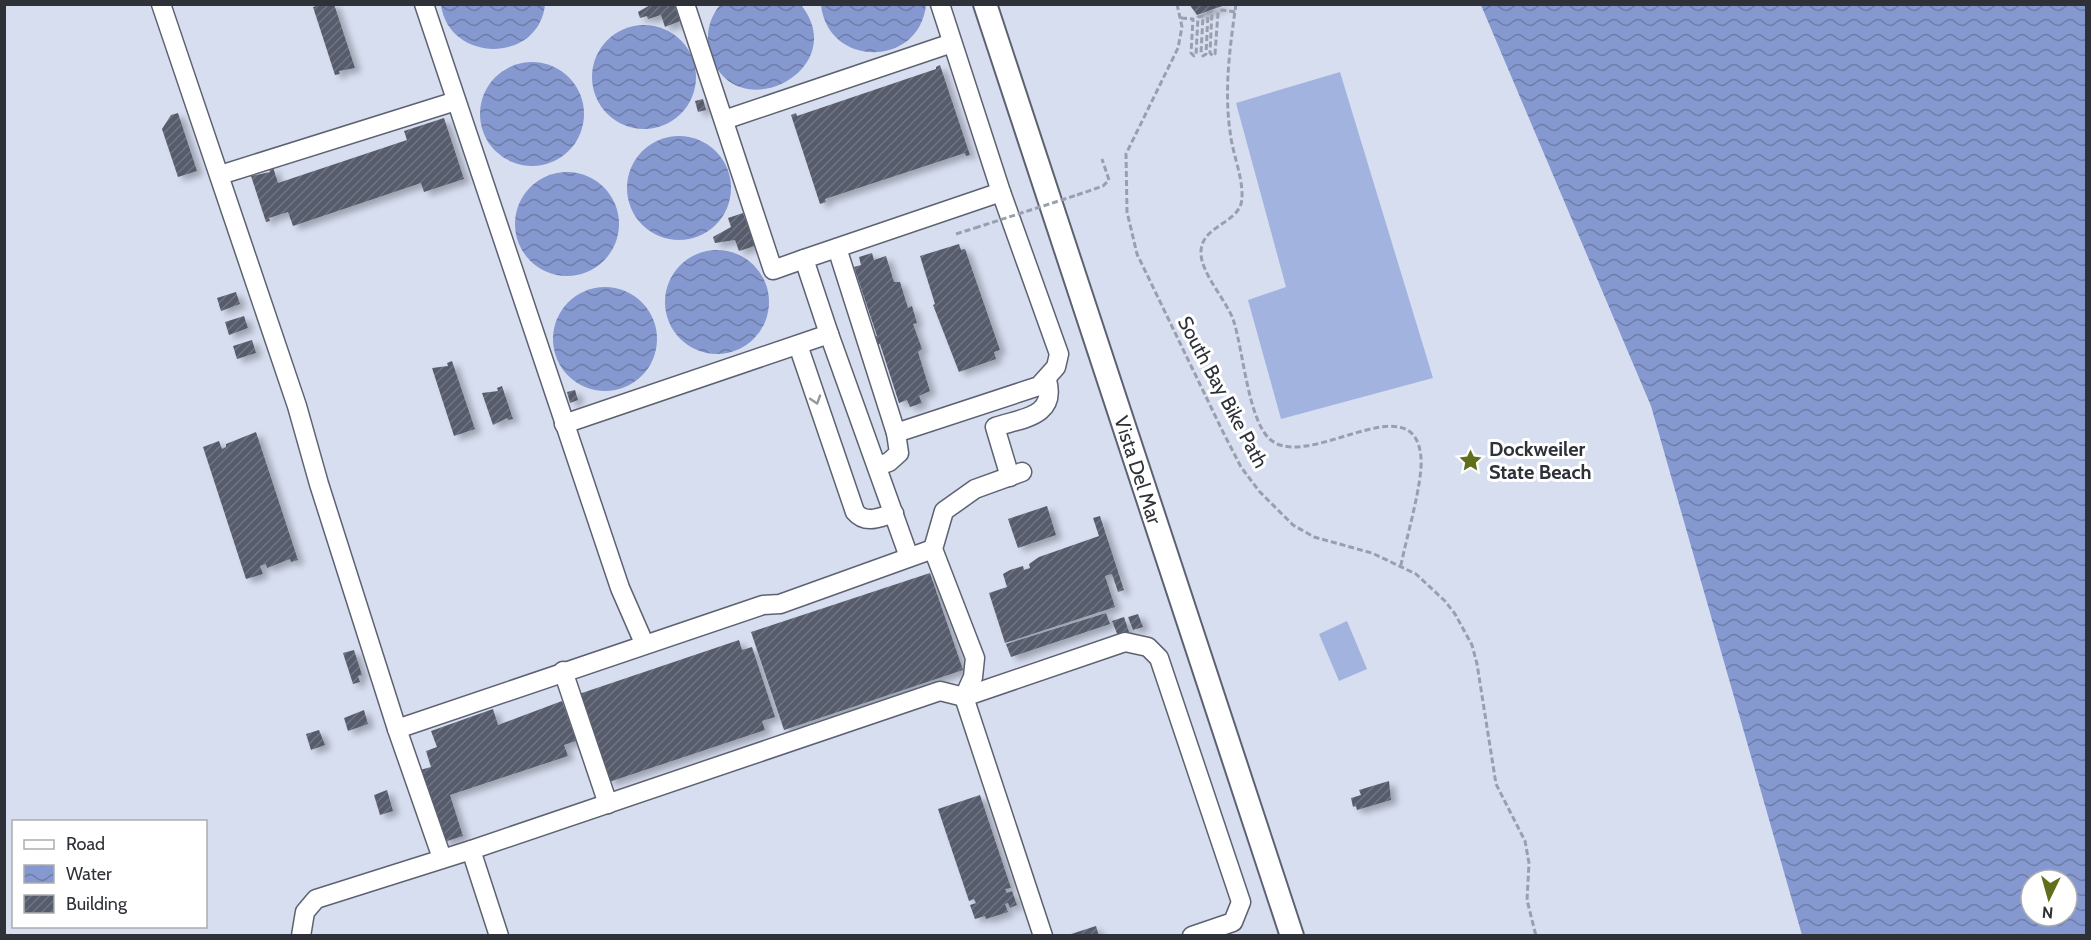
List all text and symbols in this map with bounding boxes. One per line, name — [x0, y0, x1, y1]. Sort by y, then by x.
street label: South Bay Bike Path — [1173, 312, 1273, 472]
one-way arrow — [809, 394, 822, 405]
street label: Vista Del Mar — [1109, 413, 1167, 528]
place label: Dockweiler State Beach — [1489, 437, 1592, 484]
place icon: Dockweiler State Beach — [1458, 448, 1484, 474]
legend — [12, 820, 207, 928]
text: Road — [66, 833, 105, 855]
text: Water — [66, 863, 112, 885]
north arrow — [2019, 868, 2079, 928]
text: Building — [66, 893, 128, 915]
text: N — [2041, 902, 2054, 922]

